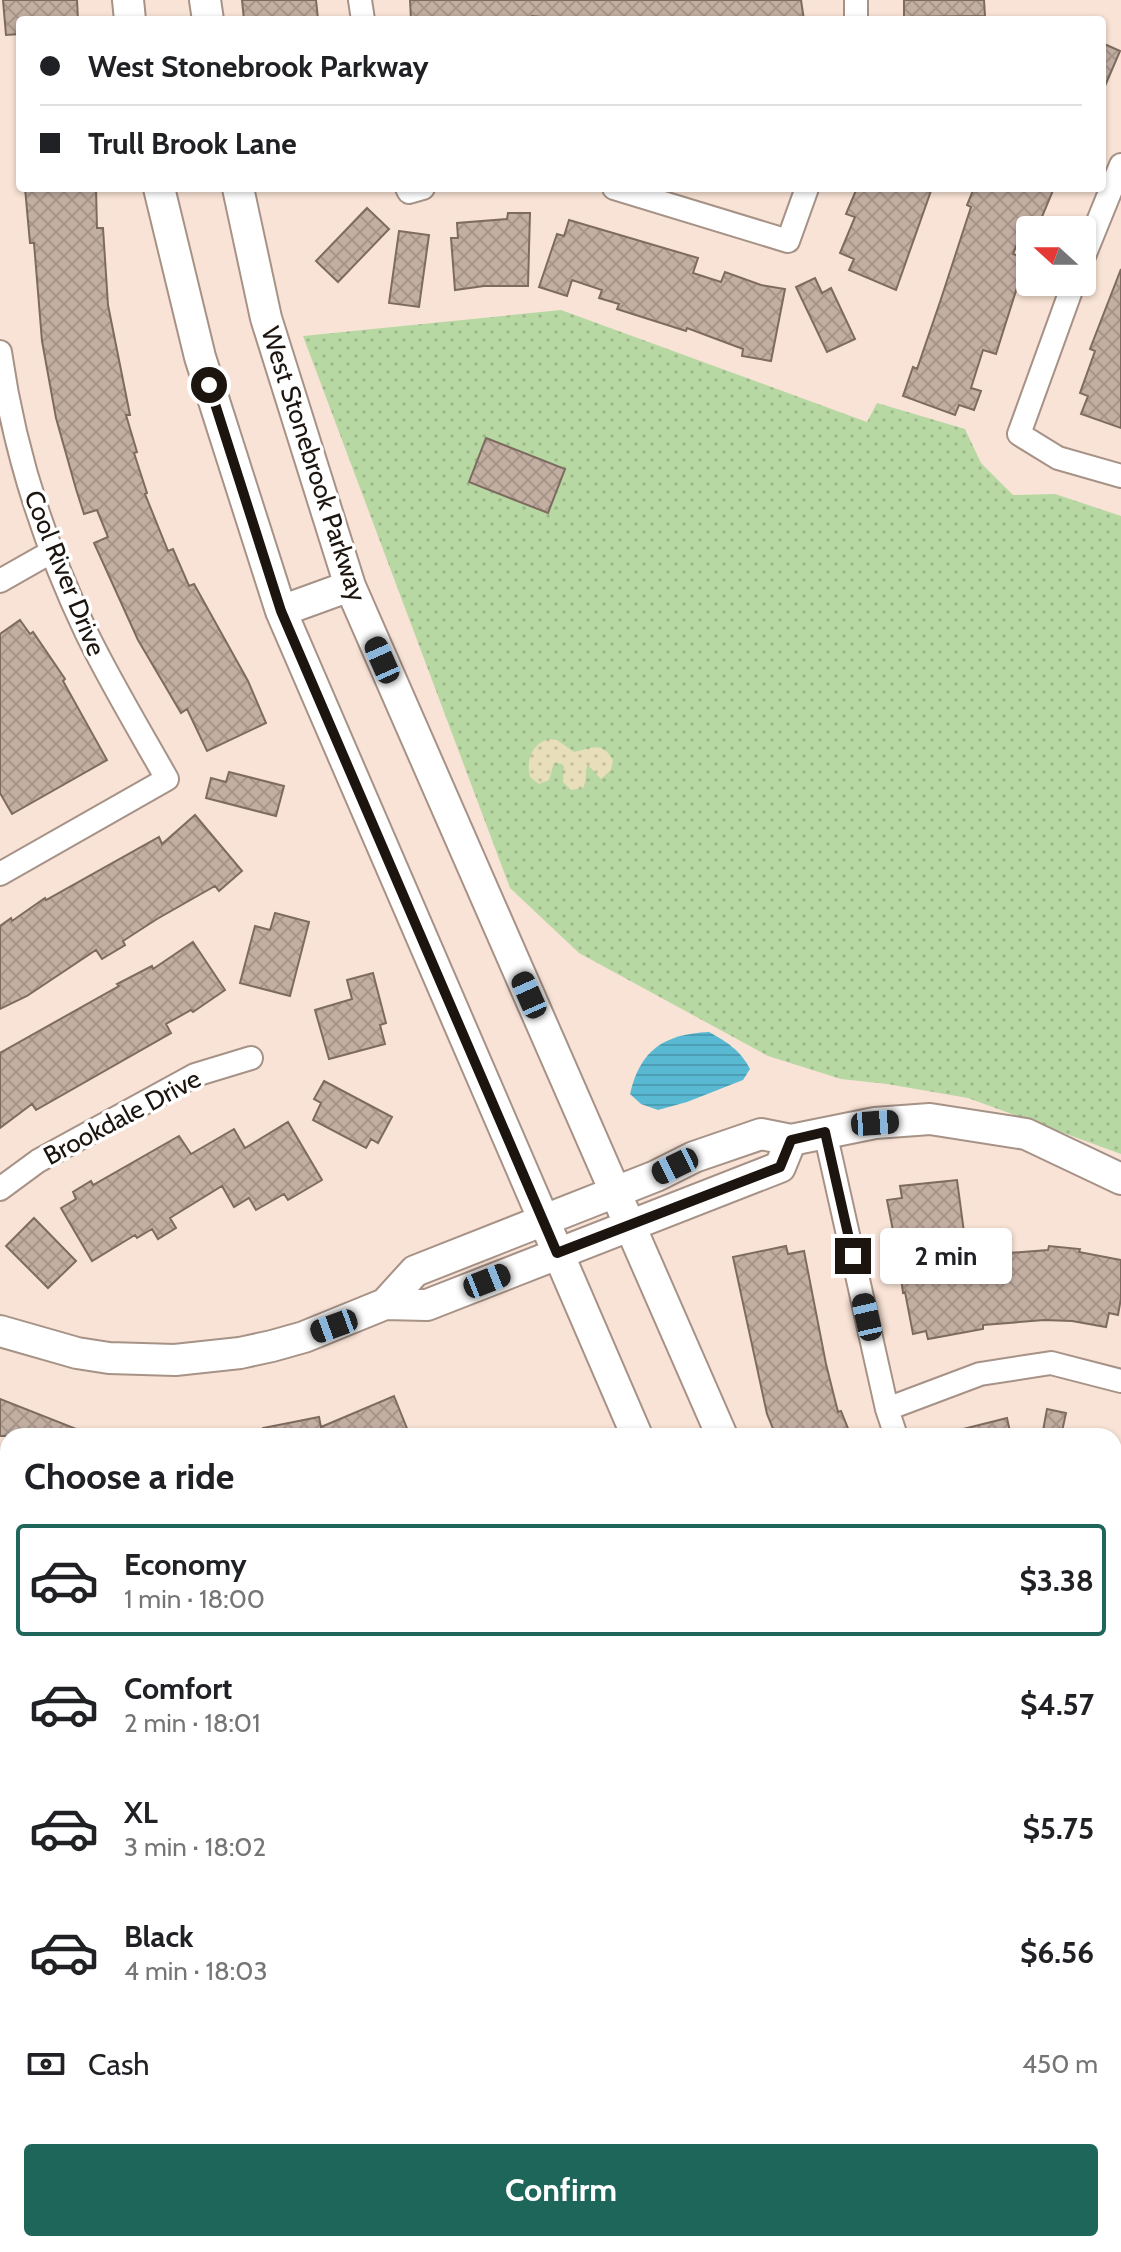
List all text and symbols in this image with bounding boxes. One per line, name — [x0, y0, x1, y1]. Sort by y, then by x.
text: West Stonebrook Parkway — [88, 48, 429, 85]
text: Trull Brook Lane — [88, 125, 297, 162]
north arrow — [1016, 216, 1096, 296]
map controls — [1016, 216, 1096, 296]
street label: West Stonebrook Parkway — [254, 323, 374, 605]
route start — [191, 367, 227, 403]
street label: Cool River Drive — [17, 486, 113, 660]
car — [361, 633, 403, 687]
car — [508, 968, 550, 1022]
street label: Brookdale Drive — [38, 1062, 206, 1172]
car — [850, 1109, 900, 1137]
car — [648, 1145, 702, 1187]
callout: 2 min — [881, 1228, 1013, 1284]
route end — [835, 1238, 871, 1274]
text: 2 min — [915, 1240, 977, 1272]
car — [460, 1261, 514, 1301]
car — [850, 1291, 884, 1343]
car — [307, 1307, 361, 1345]
text: Choose a ride — [24, 1454, 234, 1498]
icon: car — [28, 1544, 100, 1616]
text: Economy — [124, 1546, 247, 1583]
text: $3.38 — [1019, 1562, 1094, 1599]
text: 1 min · 18:00 — [124, 1583, 265, 1615]
icon: car — [28, 1668, 100, 1740]
text: Comfort — [124, 1670, 232, 1707]
text: $4.57 — [1020, 1686, 1094, 1723]
text: 2 min · 18:01 — [124, 1707, 260, 1739]
icon: car — [28, 1792, 100, 1864]
text: XL — [124, 1794, 158, 1831]
text: $5.75 — [1022, 1810, 1094, 1847]
text: 3 min · 18:02 — [124, 1831, 266, 1863]
icon: car — [28, 1916, 100, 1988]
text: Black — [124, 1918, 194, 1955]
text: $6.56 — [1020, 1934, 1094, 1971]
text: 4 min · 18:03 — [124, 1955, 267, 1987]
icon: cash — [24, 2042, 68, 2086]
text: Cash — [88, 2046, 150, 2083]
text: 450 m — [1022, 2048, 1098, 2080]
button: Confirm — [24, 2144, 1098, 2236]

